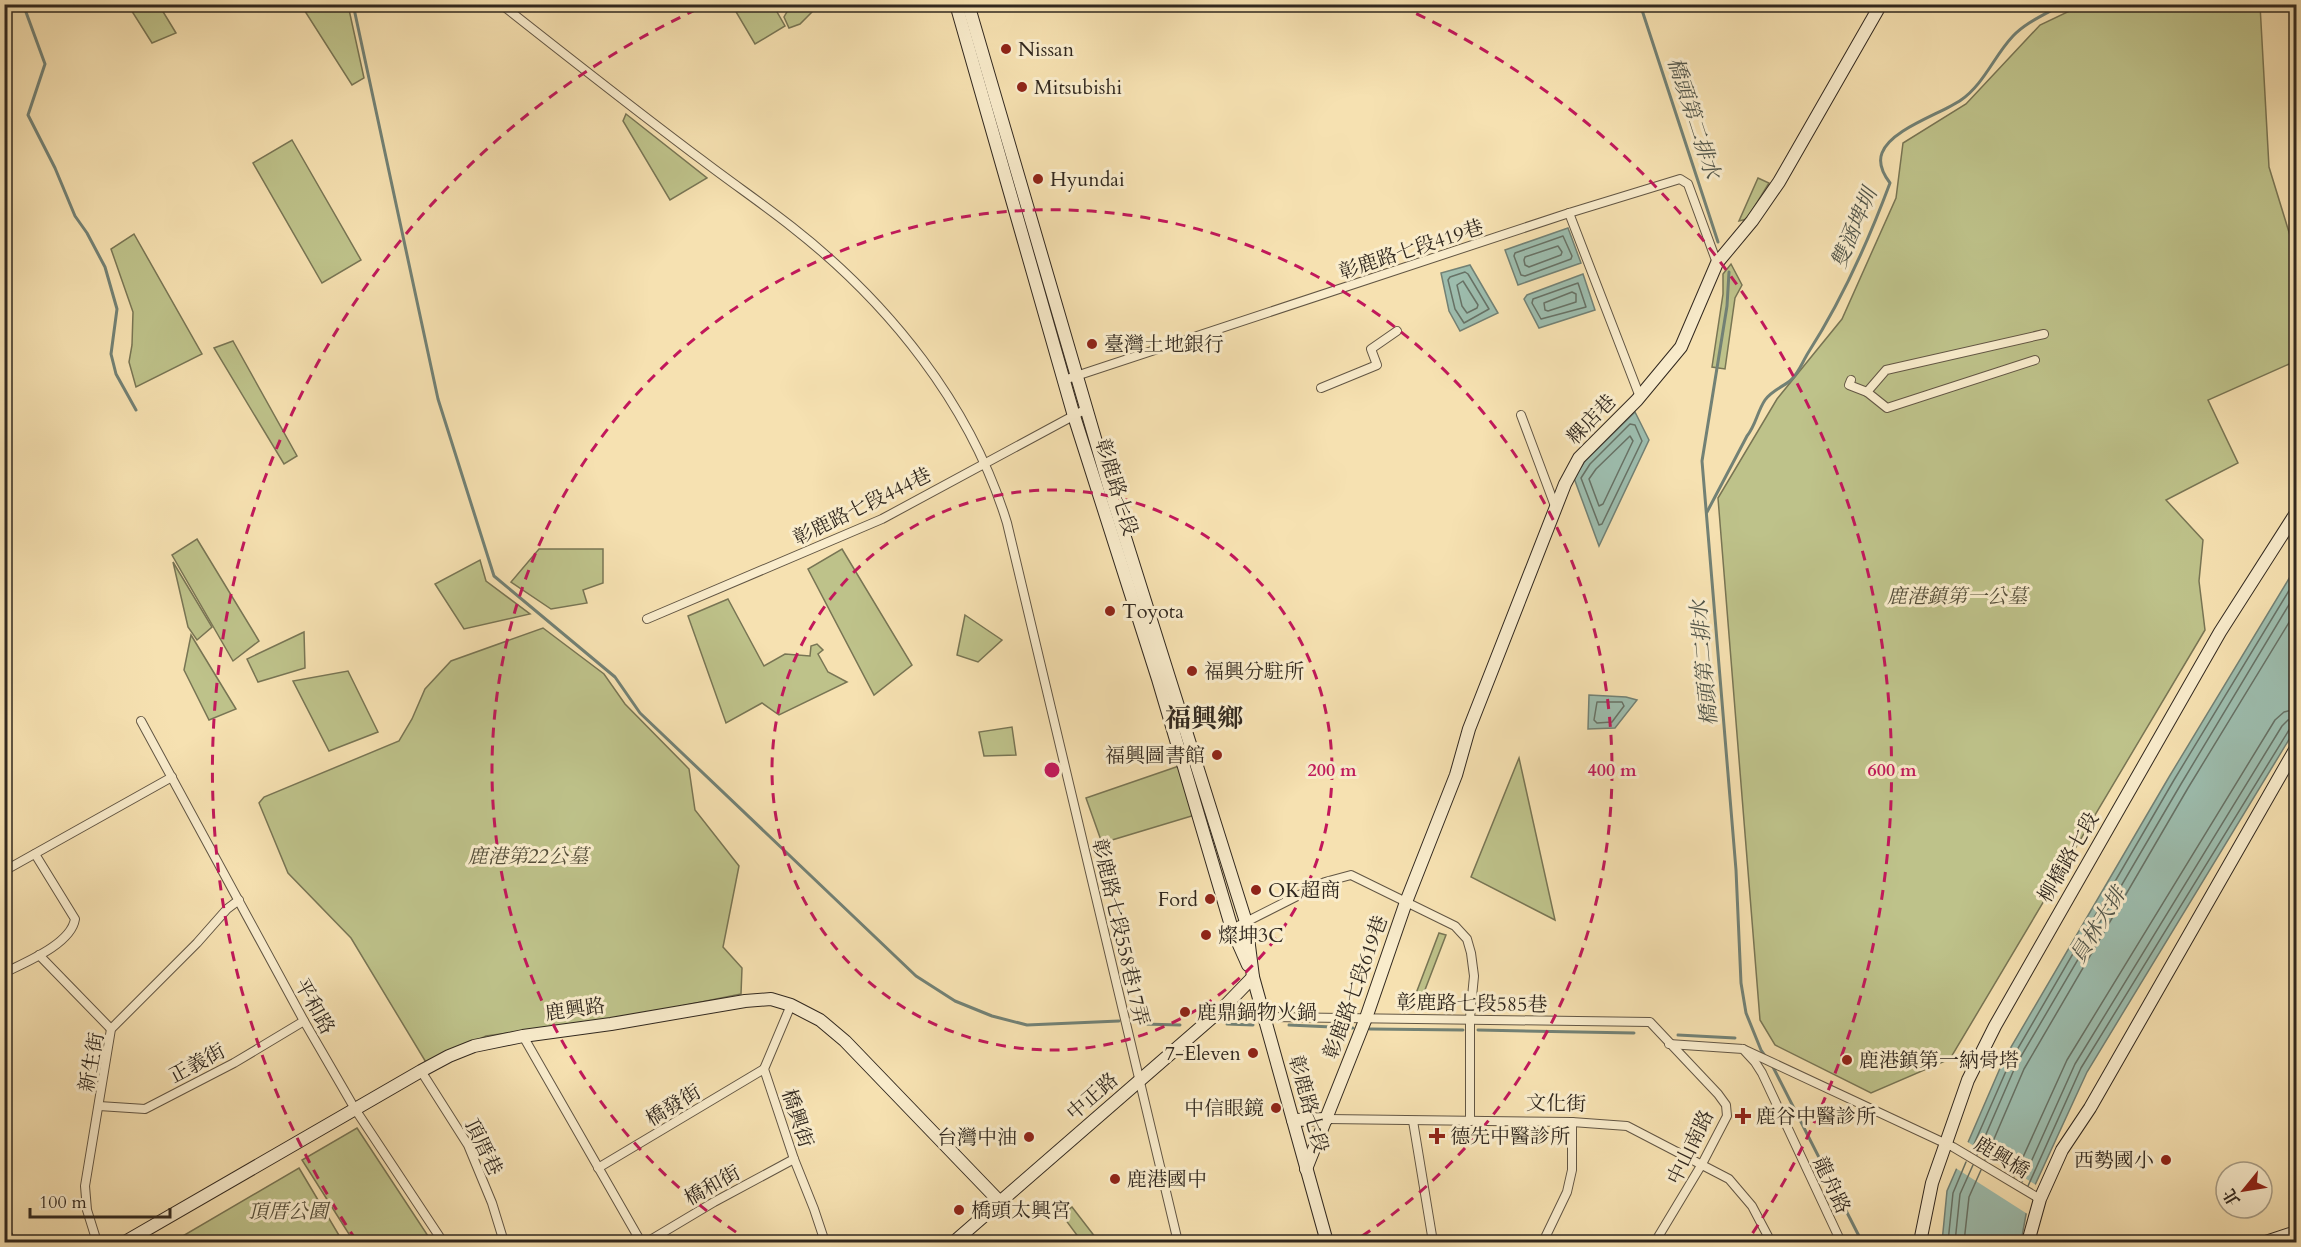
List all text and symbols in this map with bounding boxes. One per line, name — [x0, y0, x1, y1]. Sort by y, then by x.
place label: Nissan — [1018, 36, 1075, 63]
marker: Nissan — [999, 42, 1013, 56]
water label: 橋頭第二排水 — [1660, 54, 1727, 184]
place label: Mitsubishi — [1034, 74, 1122, 101]
marker: Mitsubishi — [1015, 80, 1029, 94]
place label: Hyundai — [1050, 166, 1125, 193]
marker: Hyundai — [1031, 172, 1045, 186]
water label: 雙涵埤圳 — [1825, 181, 1885, 273]
street label: 彰鹿路七段419巷 — [1335, 213, 1487, 286]
place label: 臺灣土地銀行 — [1104, 331, 1224, 358]
marker: 臺灣土地銀行 — [1085, 337, 1099, 351]
street label: 粿店巷 — [1561, 388, 1622, 450]
street label: 彰鹿路七段 — [1089, 435, 1144, 539]
street label: 彰鹿路七段444巷 — [789, 461, 936, 552]
park label: 鹿港鎮第一公墓 — [1887, 583, 2030, 610]
water label: 橋頭第二排水 — [1684, 597, 1724, 727]
place label: Toyota — [1122, 598, 1184, 625]
marker: Toyota — [1103, 604, 1117, 618]
place label: 福興分駐所 — [1204, 658, 1304, 685]
marker: 福興分駐所 — [1185, 664, 1199, 678]
district label: 福興鄉 — [1165, 701, 1243, 736]
place label: 福興圖書館 — [1105, 742, 1205, 769]
marker: 福興圖書館 — [1210, 748, 1224, 762]
text: 200 m — [1307, 758, 1357, 783]
text: 400 m — [1587, 758, 1637, 783]
text: 600 m — [1867, 758, 1917, 783]
centre of rings — [1042, 760, 1062, 780]
street label: 柳橋路七段 — [2032, 807, 2105, 907]
street label: 彰鹿路七段558巷17弄 — [1086, 836, 1155, 1028]
park label: 鹿港第22公墓 — [468, 843, 591, 870]
place label: OK超商 — [1268, 877, 1340, 904]
water label: 員林大排 — [2064, 879, 2135, 969]
marker: OK超商 — [1249, 883, 1263, 897]
place label: Ford — [1158, 886, 1198, 913]
marker: Ford — [1203, 892, 1217, 906]
street label: 彰鹿路七段619巷 — [1317, 912, 1394, 1063]
place label: 燦坤3C — [1218, 922, 1284, 949]
marker: 燦坤3C — [1199, 928, 1213, 942]
street label: 平和路 — [288, 973, 341, 1039]
street label: 彰鹿路七段585巷 — [1396, 989, 1548, 1018]
street label: 鹿興路 — [543, 992, 607, 1027]
place label: 鹿鼎鍋物火鍋 — [1197, 999, 1317, 1026]
marker: 鹿鼎鍋物火鍋 — [1178, 1005, 1192, 1019]
street label: 新生街 — [73, 1030, 110, 1094]
street label: 正義街 — [164, 1037, 230, 1089]
place label: 7-Eleven — [1165, 1040, 1242, 1067]
marker: 7-Eleven — [1246, 1046, 1260, 1060]
place label: 鹿港鎮第一納骨塔 — [1859, 1047, 2019, 1074]
street label: 彰鹿路七段 — [1283, 1052, 1334, 1156]
marker: 鹿港鎮第一納骨塔 — [1840, 1053, 1854, 1067]
street label: 中正路 — [1061, 1067, 1124, 1126]
street label: 橋發街 — [641, 1078, 706, 1132]
street label: 橋興街 — [775, 1085, 820, 1151]
street label: 文化街 — [1526, 1089, 1586, 1118]
place label: 中信眼鏡 — [1184, 1095, 1264, 1122]
marker: 中信眼鏡 — [1269, 1101, 1283, 1115]
place label: 鹿谷中醫診所 — [1756, 1103, 1876, 1130]
street label: 中山南路 — [1661, 1105, 1720, 1189]
marker: 鹿谷中醫診所 — [1734, 1107, 1752, 1125]
street label: 頂厝巷 — [458, 1114, 509, 1180]
place label: 德先中醫診所 — [1450, 1123, 1570, 1150]
place label: 台灣中油 — [937, 1124, 1017, 1151]
marker: 德先中醫診所 — [1428, 1127, 1446, 1145]
marker: 台灣中油 — [1022, 1130, 1036, 1144]
street label: 鹿興橋 — [1969, 1130, 2034, 1184]
place label: 西勢國小 — [2074, 1147, 2154, 1174]
street label: 龍舟路 — [1807, 1152, 1856, 1218]
marker: 西勢國小 — [2159, 1153, 2173, 1167]
street label: 橋和街 — [679, 1159, 745, 1212]
north arrow — [2214, 1160, 2274, 1220]
place label: 鹿港國中 — [1127, 1166, 1207, 1193]
marker: 鹿港國中 — [1108, 1172, 1122, 1186]
scale bar — [30, 1181, 170, 1219]
text: 北 — [2218, 1185, 2245, 1209]
text: 100 m — [39, 1190, 87, 1215]
place label: 橋頭太興宮 — [971, 1197, 1071, 1224]
park label: 頂厝公園 — [248, 1198, 331, 1225]
marker: 橋頭太興宮 — [952, 1203, 966, 1217]

